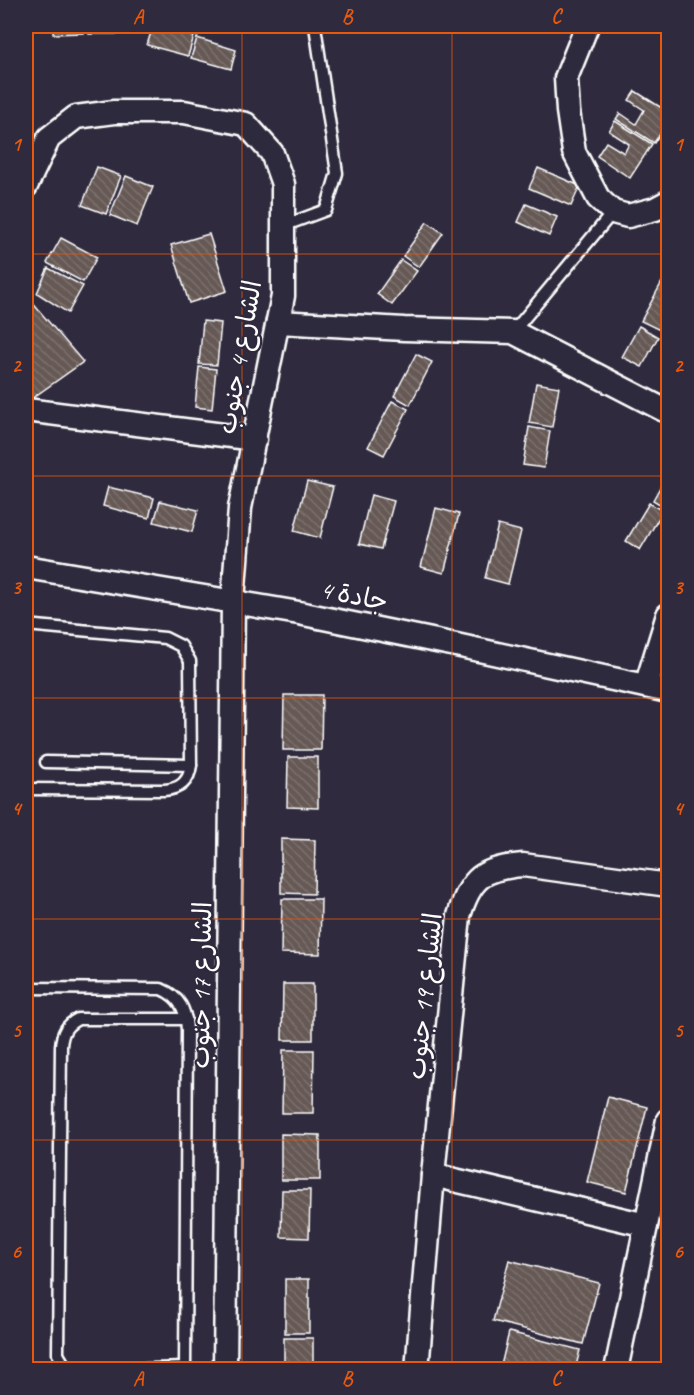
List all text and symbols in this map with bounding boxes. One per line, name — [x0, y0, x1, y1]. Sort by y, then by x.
text: A — [133, 4, 145, 29]
text: B — [342, 4, 354, 29]
text: C — [551, 4, 563, 29]
text: 1 — [12, 132, 23, 157]
text: 1 — [674, 132, 685, 157]
street label: الشارع 4 جنوب — [210, 278, 270, 437]
text: 2 — [12, 353, 23, 378]
text: 2 — [674, 353, 685, 378]
street label: جادة 4 — [317, 573, 391, 618]
text: 3 — [12, 575, 23, 600]
text: 3 — [674, 575, 685, 600]
text: 4 — [12, 796, 24, 821]
text: 4 — [674, 796, 686, 821]
street label: الشارع 17 جنوب — [184, 901, 220, 1069]
street label: الشارع 19 جنوب — [399, 911, 451, 1081]
text: 5 — [12, 1018, 23, 1043]
text: 5 — [674, 1018, 685, 1043]
text: 6 — [11, 1239, 22, 1264]
text: 6 — [673, 1239, 684, 1264]
text: A — [133, 1366, 145, 1391]
text: B — [342, 1366, 354, 1391]
text: C — [551, 1366, 563, 1391]

